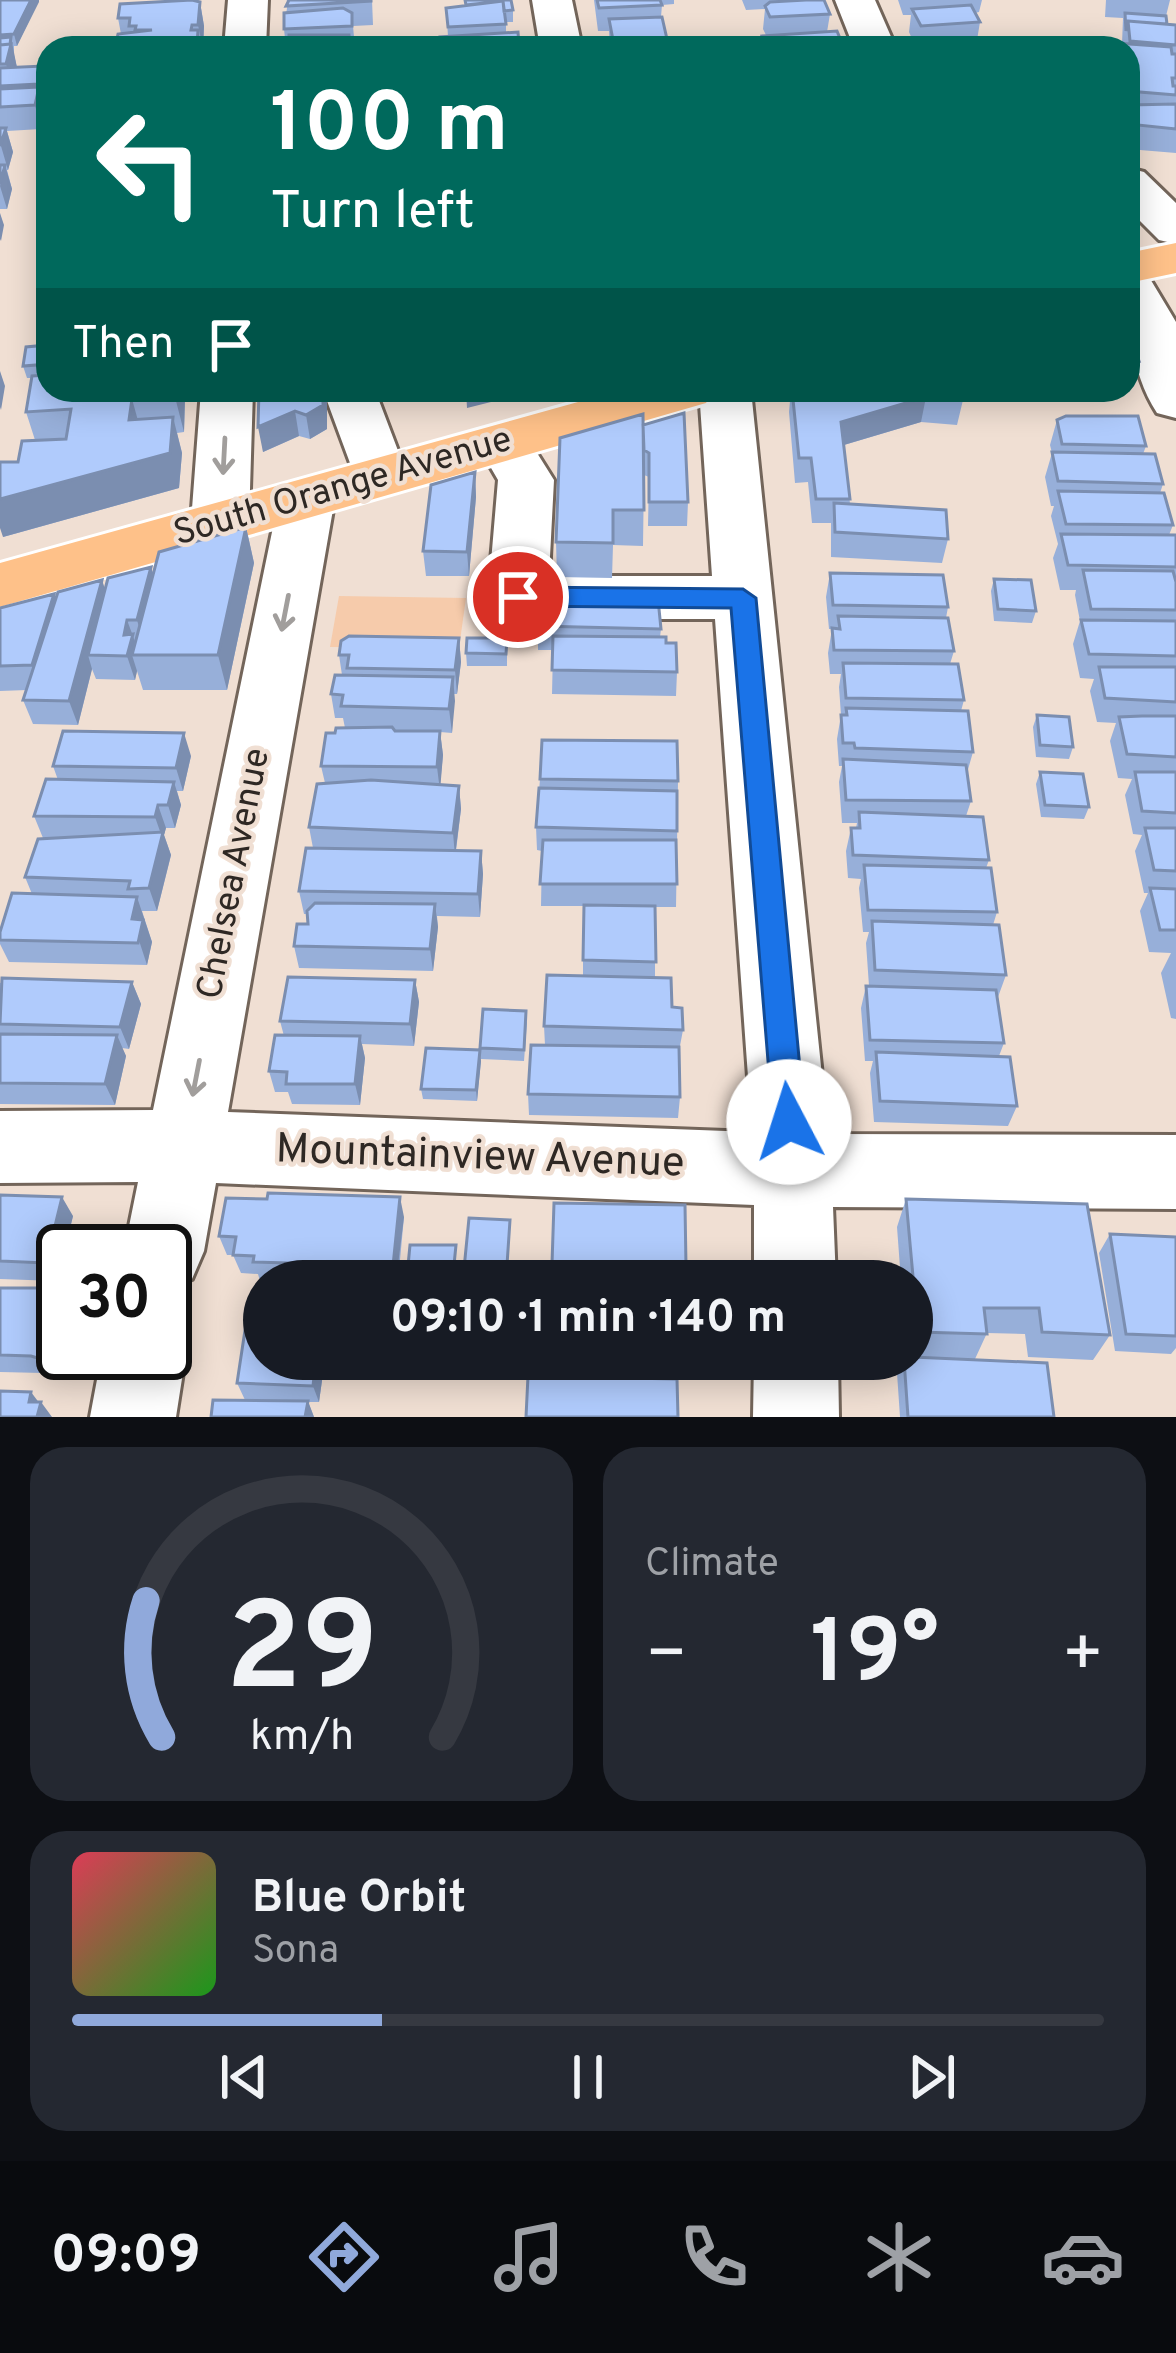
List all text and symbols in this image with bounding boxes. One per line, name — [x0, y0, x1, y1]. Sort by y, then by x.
text: 100 m — [270, 75, 509, 181]
icon: left — [72, 84, 228, 240]
text: Turn left — [270, 179, 475, 248]
icon: arrive — [198, 312, 264, 378]
text: Then — [72, 317, 174, 374]
street label: South Orange Avenue — [169, 418, 517, 558]
one-way arrow — [212, 436, 235, 475]
pin — [467, 546, 569, 648]
icon: arrive — [485, 564, 551, 630]
one-way arrow — [273, 592, 295, 631]
street label: Chelsea Avenue — [188, 744, 282, 1004]
one-way arrow — [184, 1058, 206, 1097]
position arrow — [726, 1059, 852, 1185]
street label: Mountainview Avenue — [275, 1124, 685, 1192]
speed limit sign: 30 — [36, 1224, 192, 1380]
text: 09:10 · 1 min · 140 m — [390, 1291, 786, 1348]
text: Climate — [645, 1541, 779, 1590]
text: 29 — [225, 1576, 378, 1734]
text: 19° — [810, 1601, 939, 1714]
text: − — [645, 1616, 688, 1699]
text: + — [1061, 1616, 1104, 1699]
text: km/h — [249, 1711, 354, 1765]
text: Blue Orbit — [252, 1871, 466, 1928]
text: Sona — [252, 1928, 339, 1977]
icon: previous — [211, 2044, 277, 2110]
icon: pause — [555, 2044, 621, 2110]
icon: next — [899, 2044, 965, 2110]
icon: directions — [302, 2215, 386, 2299]
icon: music — [487, 2215, 571, 2299]
icon: phone — [672, 2215, 756, 2299]
icon: climate — [857, 2215, 941, 2299]
icon: car — [1041, 2215, 1125, 2299]
text: 09:09 — [50, 2223, 201, 2292]

